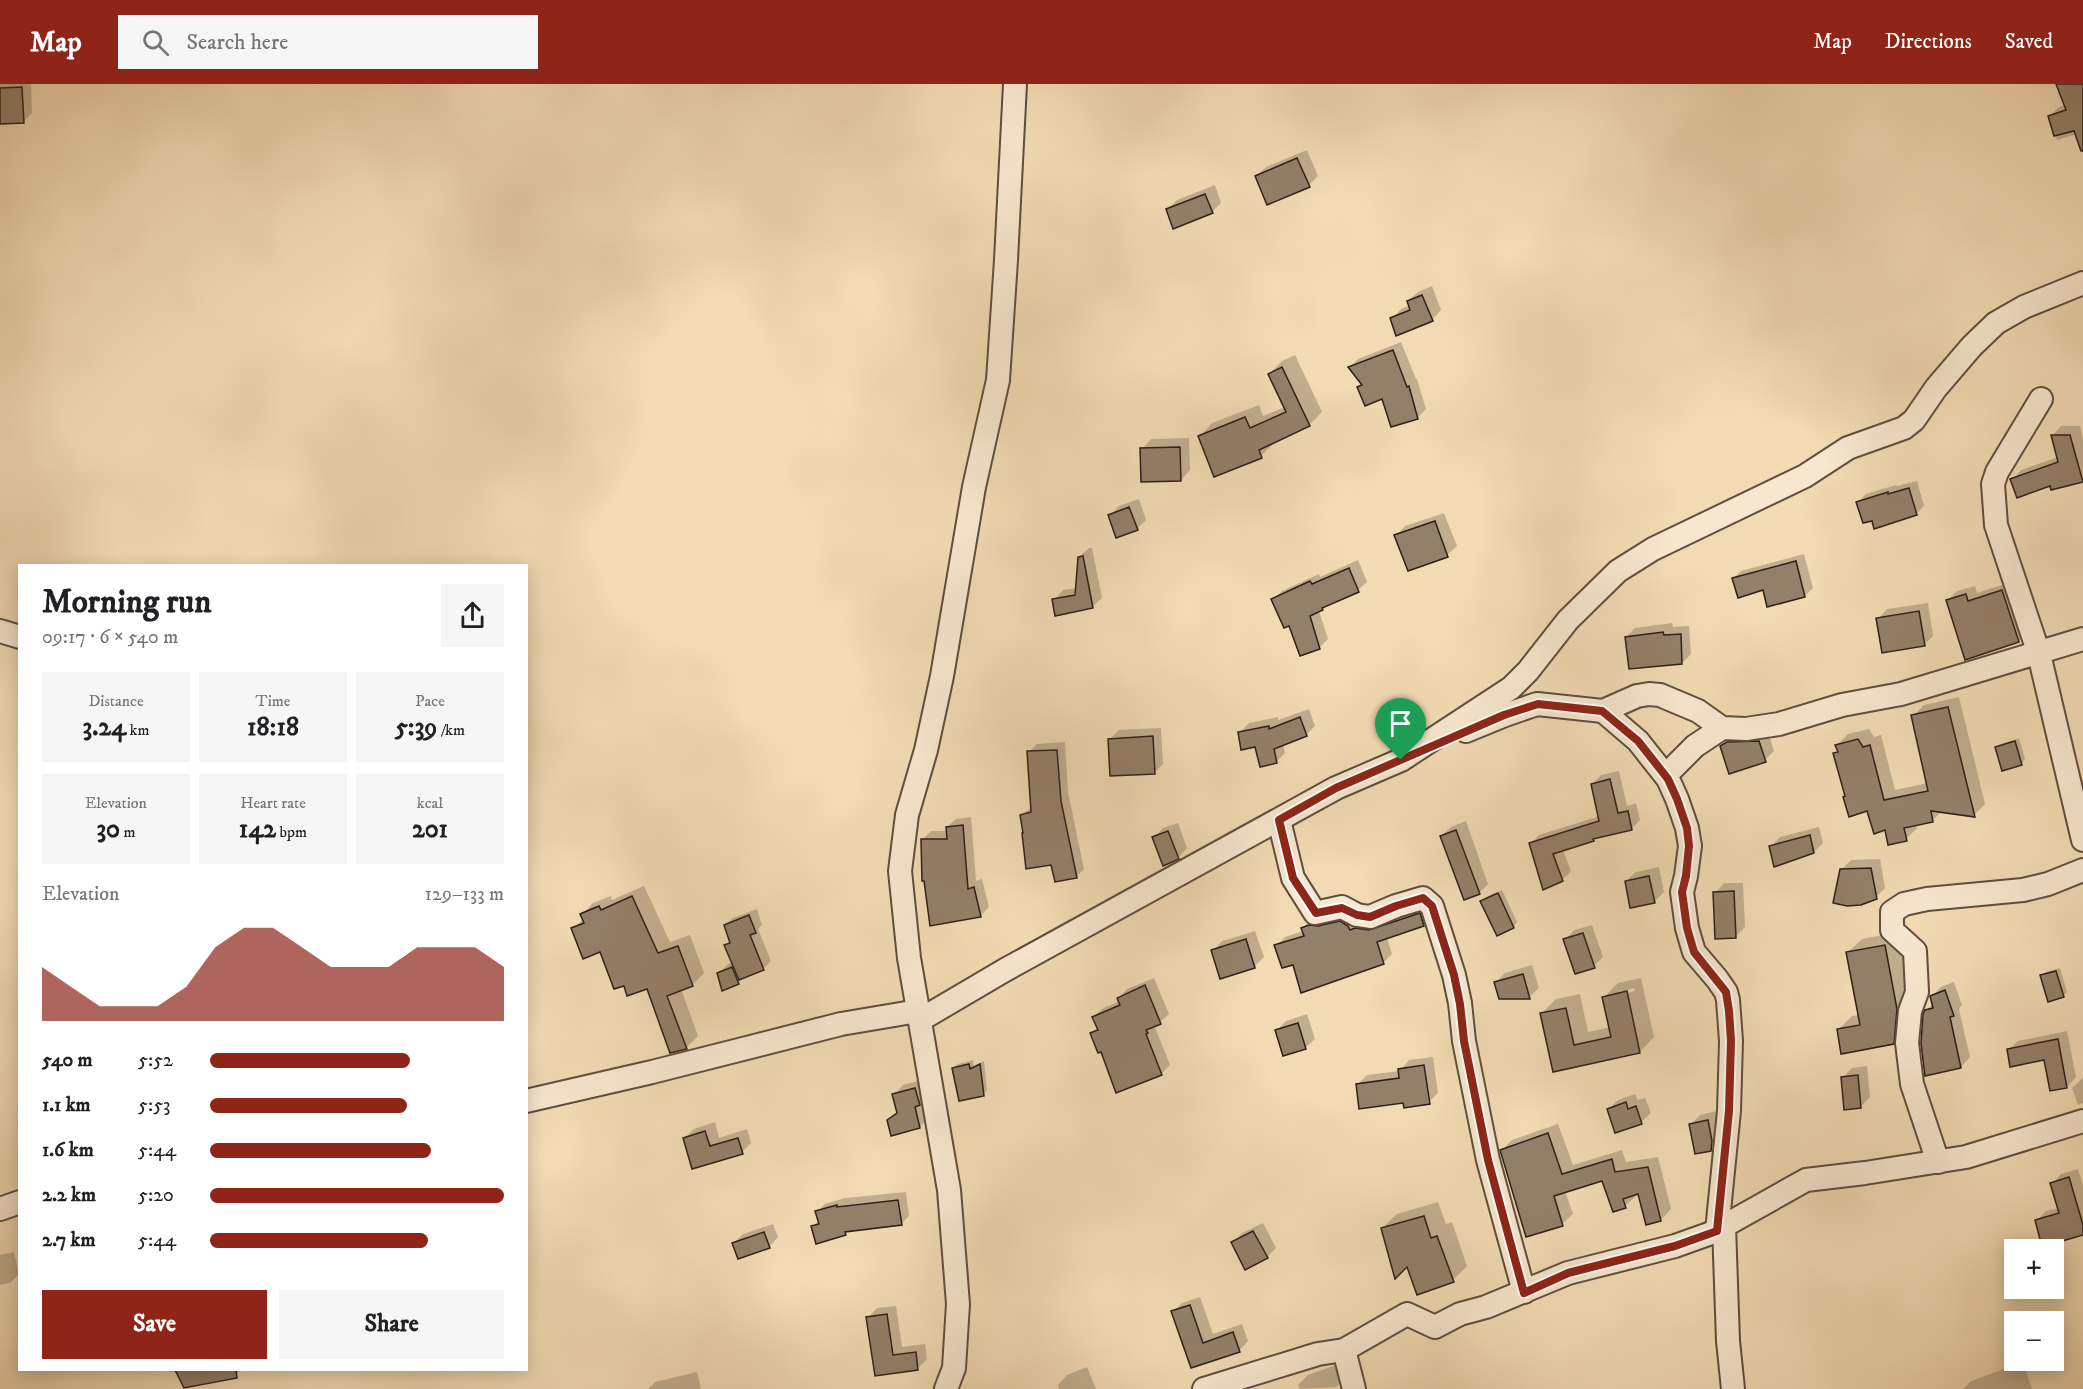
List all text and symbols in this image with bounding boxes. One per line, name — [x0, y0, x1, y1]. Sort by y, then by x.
search box — [118, 15, 538, 69]
text: Map — [30, 25, 82, 60]
icon: search — [139, 26, 172, 59]
text: Search here — [187, 29, 288, 56]
text: Map — [1813, 29, 1852, 55]
text: Directions — [1885, 29, 1972, 55]
text: Saved — [2005, 29, 2053, 55]
text: Morning run — [42, 582, 211, 623]
button: share — [441, 584, 504, 647]
text: 09:17 · 6 × 540 m — [42, 625, 178, 650]
text: Distance — [88, 691, 144, 711]
text: Time — [256, 691, 290, 711]
text: Pace — [415, 691, 445, 711]
pin — [1375, 698, 1426, 760]
icon: arrive — [1384, 707, 1417, 740]
text: 3.24 — [83, 711, 126, 744]
text: 18:18 — [247, 711, 299, 744]
text: 5:39 — [395, 711, 437, 744]
text: km — [126, 720, 150, 740]
text: /km — [437, 720, 465, 740]
text: Elevation — [85, 793, 147, 813]
text: Heart rate — [240, 793, 306, 813]
text: kcal — [417, 793, 443, 813]
text: 30 — [96, 813, 120, 846]
text: 142 — [239, 813, 276, 846]
text: 201 — [412, 813, 448, 846]
text: m — [120, 822, 136, 842]
text: bpm — [276, 822, 307, 842]
text: Elevation — [42, 882, 119, 907]
text: 129–133 m — [425, 882, 504, 907]
text: 540 m — [42, 1048, 92, 1073]
text: 5:52 — [138, 1048, 173, 1073]
text: 1.1 km — [42, 1093, 91, 1118]
text: 5:53 — [138, 1093, 171, 1118]
text: 1.6 km — [42, 1138, 94, 1163]
text: 5:44 — [138, 1138, 176, 1163]
text: 2.2 km — [42, 1183, 96, 1208]
text: 5:20 — [138, 1183, 174, 1208]
text: 2.7 km — [42, 1228, 95, 1253]
text: 5:44 — [138, 1228, 176, 1253]
map controls — [2004, 1239, 2064, 1371]
button: + — [2004, 1239, 2064, 1299]
button: Save — [42, 1290, 267, 1359]
button: Share — [279, 1290, 504, 1359]
button: − — [2004, 1311, 2064, 1371]

